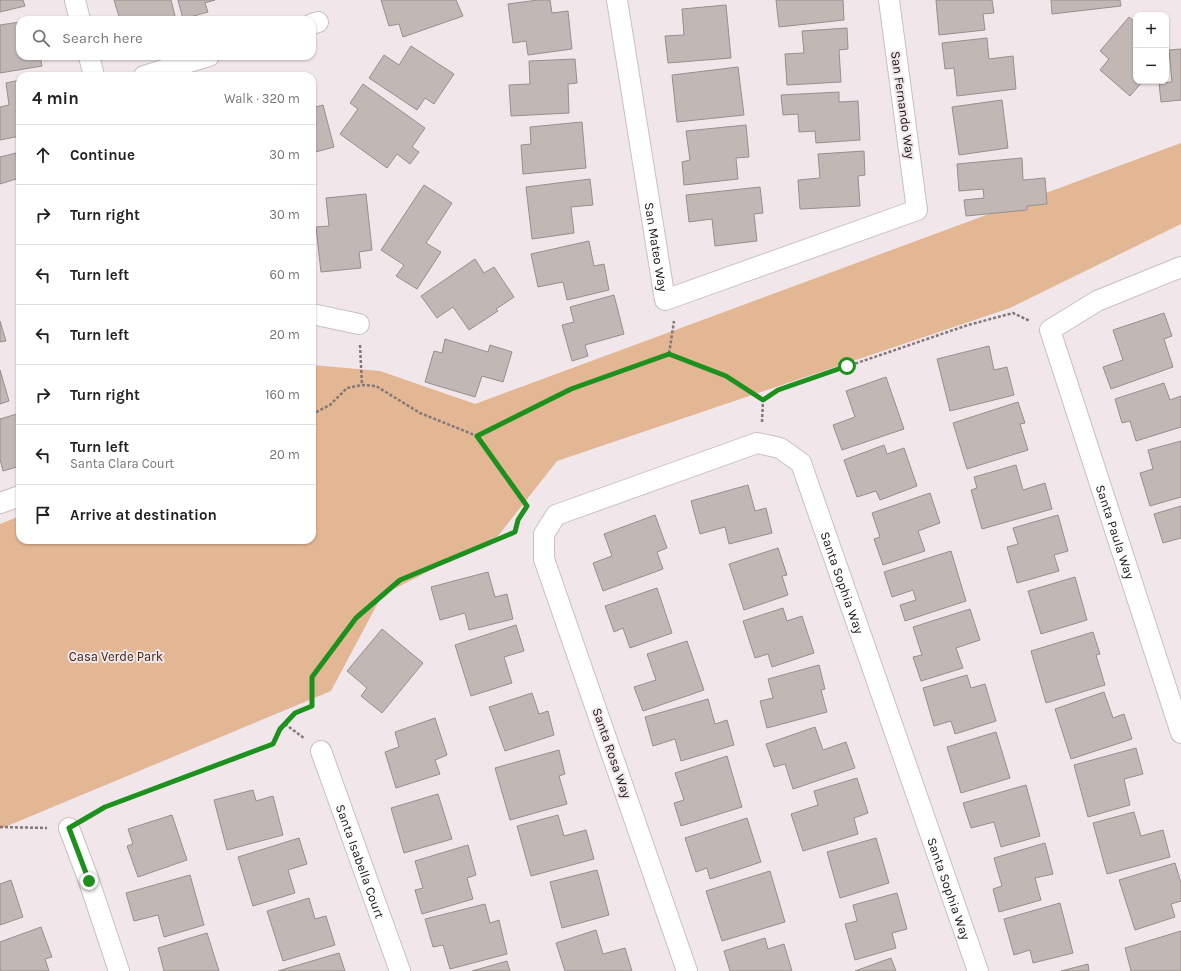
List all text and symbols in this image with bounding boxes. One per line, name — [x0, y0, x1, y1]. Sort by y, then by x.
map controls — [1133, 12, 1169, 84]
button: + — [1133, 12, 1169, 48]
search box — [16, 16, 316, 60]
icon: search — [30, 27, 52, 49]
text: Search here — [62, 29, 143, 47]
button: − — [1133, 48, 1169, 84]
street label: San Fernando Way — [888, 50, 918, 160]
text: 4 min — [32, 88, 79, 108]
text: Walk · 320 m — [224, 91, 300, 106]
icon: ahead — [32, 144, 54, 166]
text: Continue — [70, 146, 135, 164]
text: 30 m — [269, 147, 300, 162]
street label: San Mateo Way — [642, 201, 671, 293]
icon: right — [32, 204, 54, 226]
text: Turn right — [70, 206, 140, 224]
text: 30 m — [269, 207, 300, 222]
icon: left — [32, 264, 54, 286]
text: Turn left — [70, 266, 129, 284]
text: 60 m — [270, 267, 300, 282]
icon: left — [32, 324, 54, 346]
text: Turn left — [70, 326, 129, 344]
text: 20 m — [270, 327, 300, 342]
route start — [838, 357, 856, 375]
icon: right — [32, 384, 54, 406]
text: Turn right — [70, 386, 140, 404]
text: 160 m — [265, 387, 300, 402]
text: Turn left — [70, 438, 129, 456]
icon: left — [32, 444, 54, 466]
text: 20 m — [270, 447, 300, 462]
text: Santa Clara Court — [70, 456, 174, 471]
street label: Santa Paula Way — [1093, 483, 1138, 581]
icon: arrive — [32, 504, 54, 526]
text: Arrive at destination — [70, 506, 217, 524]
street label: Santa Sophia Way — [818, 529, 867, 636]
park label: Casa Verde Park — [69, 649, 163, 664]
street label: Santa Rosa Way — [590, 706, 634, 800]
street label: Santa Isabella Court — [333, 802, 388, 920]
street label: Santa Sophia Way — [925, 835, 974, 942]
route end — [80, 872, 98, 890]

